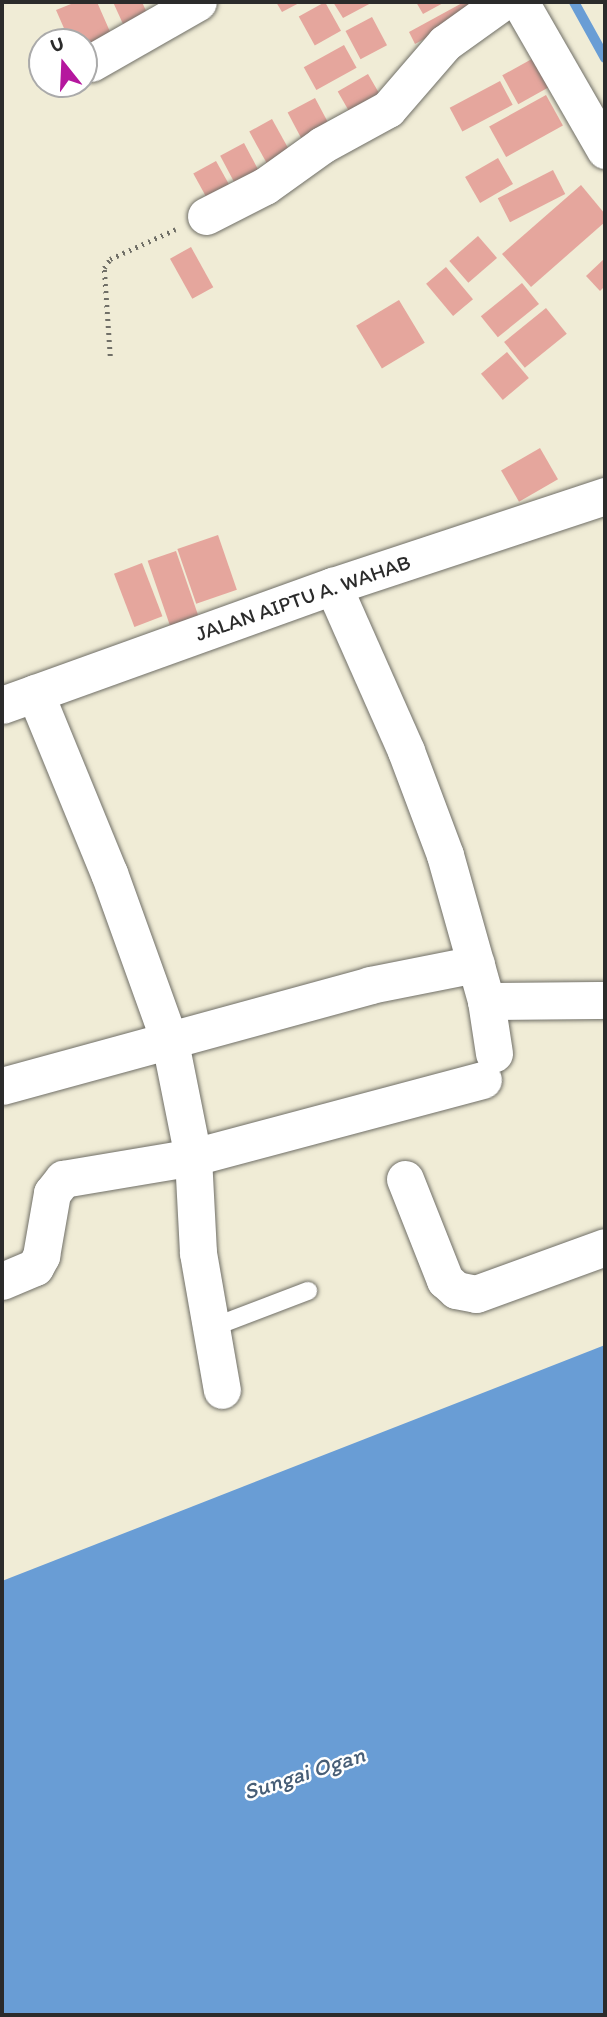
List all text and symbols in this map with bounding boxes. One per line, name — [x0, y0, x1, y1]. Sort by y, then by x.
north arrow — [28, 28, 98, 98]
text: U — [47, 32, 67, 57]
street label: JALAN AIPTU A. WAHAB — [193, 550, 413, 646]
water label: Sungai Ogan — [240, 1741, 368, 1805]

